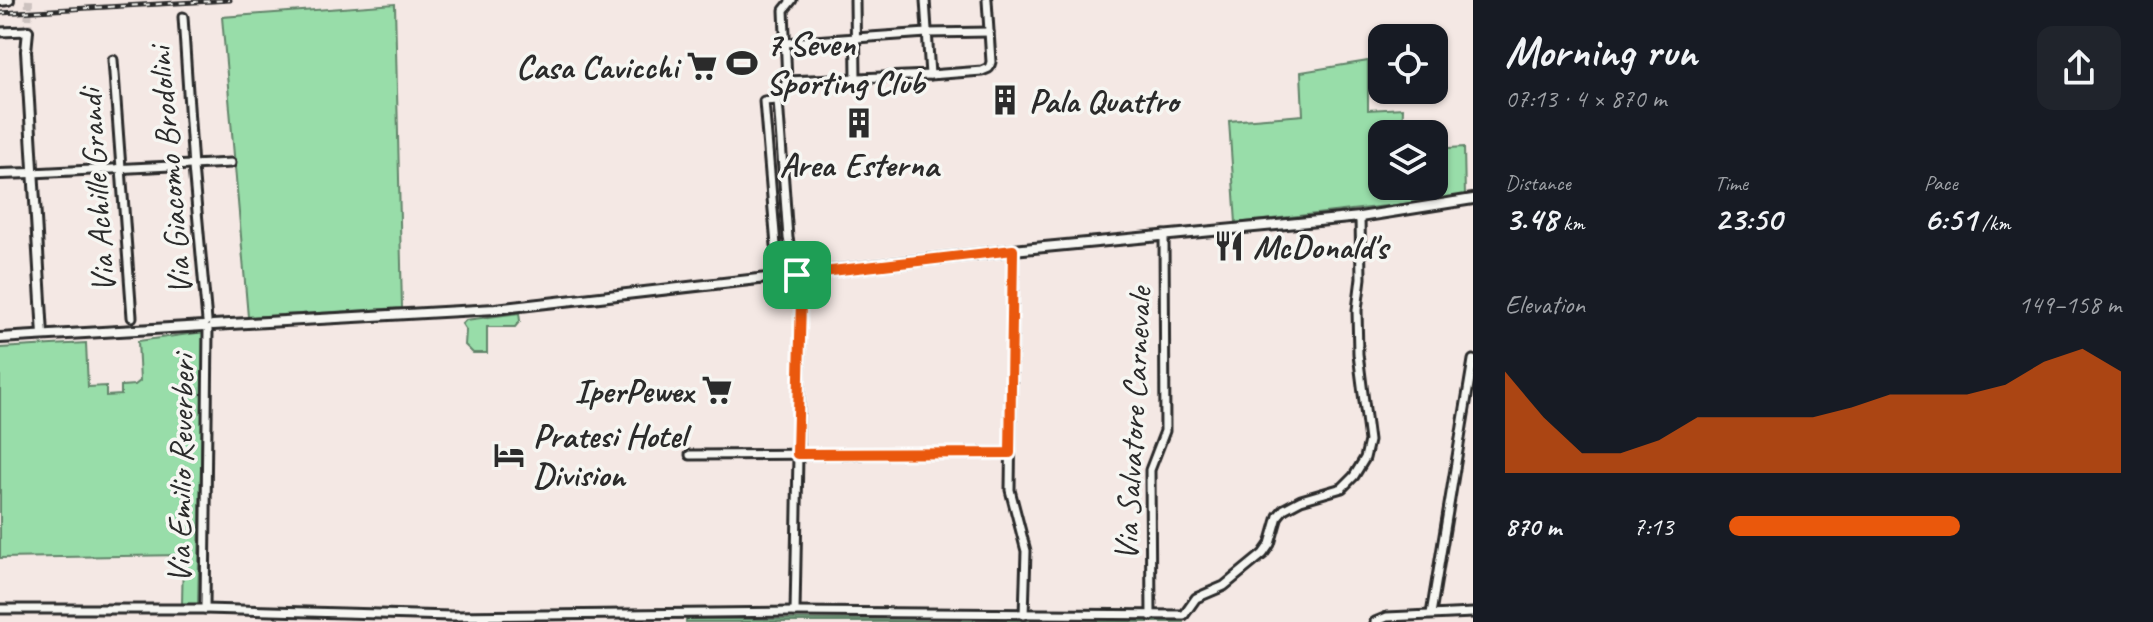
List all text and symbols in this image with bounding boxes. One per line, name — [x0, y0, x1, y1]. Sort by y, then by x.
place label: 7 Seven Sporting Club — [766, 22, 927, 104]
map controls — [1368, 24, 1448, 200]
button: locate — [1368, 24, 1448, 104]
text: Morning run — [1505, 24, 1697, 79]
button: share — [2037, 26, 2121, 110]
street label: Via Giacomo Brodolini — [137, 41, 202, 297]
place label: Casa Cavicchi — [516, 45, 682, 88]
sports icon: 7 Seven Sporting Club — [725, 46, 759, 80]
supermarket icon: Casa Cavicchi — [685, 49, 719, 83]
place label: Pala Quattro — [1029, 79, 1182, 122]
text: 07:13 · 4 × 870 m — [1505, 82, 1666, 115]
street label: Via Achille Grandi — [68, 83, 125, 294]
building icon: Pala Quattro — [988, 83, 1022, 117]
building icon: Area Esterna — [842, 106, 876, 140]
button: layers — [1368, 120, 1448, 200]
place label: Area Esterna — [780, 143, 941, 186]
text: Distance — [1505, 169, 1571, 197]
text: Time — [1714, 169, 1748, 197]
text: Pace — [1924, 169, 1958, 197]
text: 3.48 — [1505, 197, 1558, 240]
text: 23:50 — [1714, 197, 1782, 240]
text: 6:51 — [1924, 197, 1976, 240]
text: km — [1558, 209, 1584, 237]
text: /km — [1976, 209, 2011, 237]
place label: McDonald's — [1253, 225, 1391, 268]
restaurant icon: McDonald's — [1212, 229, 1246, 263]
pin — [763, 241, 831, 309]
icon: arrive — [775, 253, 819, 297]
street label: Via Salvatore Carnevale — [1104, 283, 1161, 562]
text: Elevation — [1505, 288, 1585, 321]
text: 149–158 m — [2018, 288, 2121, 321]
street label: Via Emilio Reverberi — [157, 350, 204, 584]
place label: IperPewex — [574, 369, 696, 412]
supermarket icon: IperPewex — [700, 373, 734, 407]
place label: Pratesi Hotel Division — [533, 414, 692, 496]
hotel icon: Pratesi Hotel Division — [492, 438, 526, 472]
text: 870 m — [1505, 510, 1561, 543]
text: 7:13 — [1633, 510, 1673, 543]

